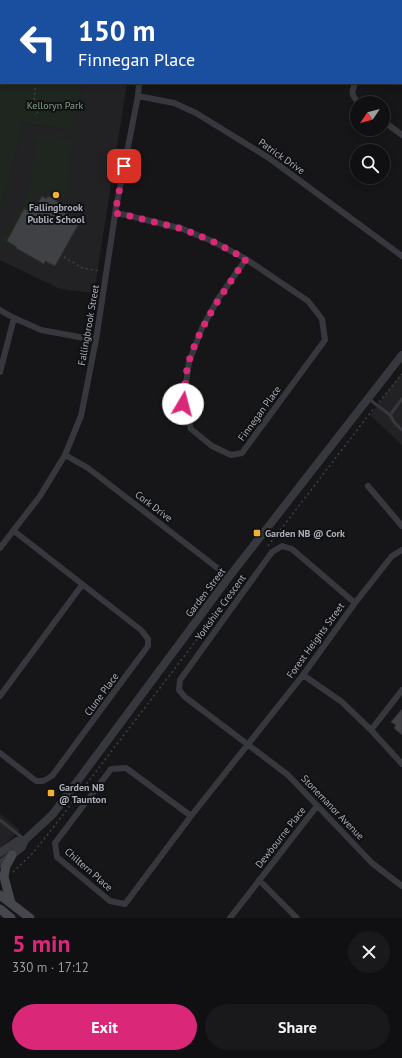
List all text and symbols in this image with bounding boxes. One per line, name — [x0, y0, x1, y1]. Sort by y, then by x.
text: 150 m — [78, 12, 155, 49]
icon: left — [12, 16, 64, 68]
text: Finnegan Place — [78, 48, 195, 71]
north arrow — [350, 96, 390, 136]
map controls — [350, 96, 390, 184]
park label: Kelloryn Park — [27, 99, 83, 112]
street label: Patrick Drive — [256, 136, 307, 177]
button: search — [350, 144, 390, 184]
pin — [107, 149, 141, 183]
icon: arrive — [113, 155, 135, 177]
marker: Fallingbrook Public School — [51, 190, 61, 200]
place label: Fallingbrook Public School — [27, 201, 85, 226]
street label: Fallingbrook Street — [75, 283, 102, 366]
position arrow — [162, 383, 204, 425]
street label: Finnegan Place — [235, 383, 284, 443]
street label: Cork Drive — [132, 488, 175, 525]
place label: Garden NB @ Cork — [265, 527, 345, 540]
marker: Garden NB @ Cork — [252, 528, 262, 538]
street label: Garden Street — [183, 564, 229, 620]
street label: Yorkshire Crescent — [192, 571, 249, 643]
street label: Forest Heights Street — [284, 599, 348, 681]
street label: Clune Place — [81, 670, 121, 718]
street label: Stonemanor Avenue — [298, 772, 367, 843]
place label: Garden NB @ Taunton — [59, 781, 106, 806]
marker: Garden NB @ Taunton — [46, 788, 56, 798]
street label: Dewbourne Place — [252, 804, 308, 871]
street label: Chiltern Place — [62, 845, 115, 894]
text: 5 min — [12, 928, 71, 959]
button: close — [348, 931, 390, 973]
text: 330 m · 17:12 — [12, 959, 89, 976]
button: Exit — [12, 1004, 197, 1050]
button: Share — [205, 1004, 390, 1050]

